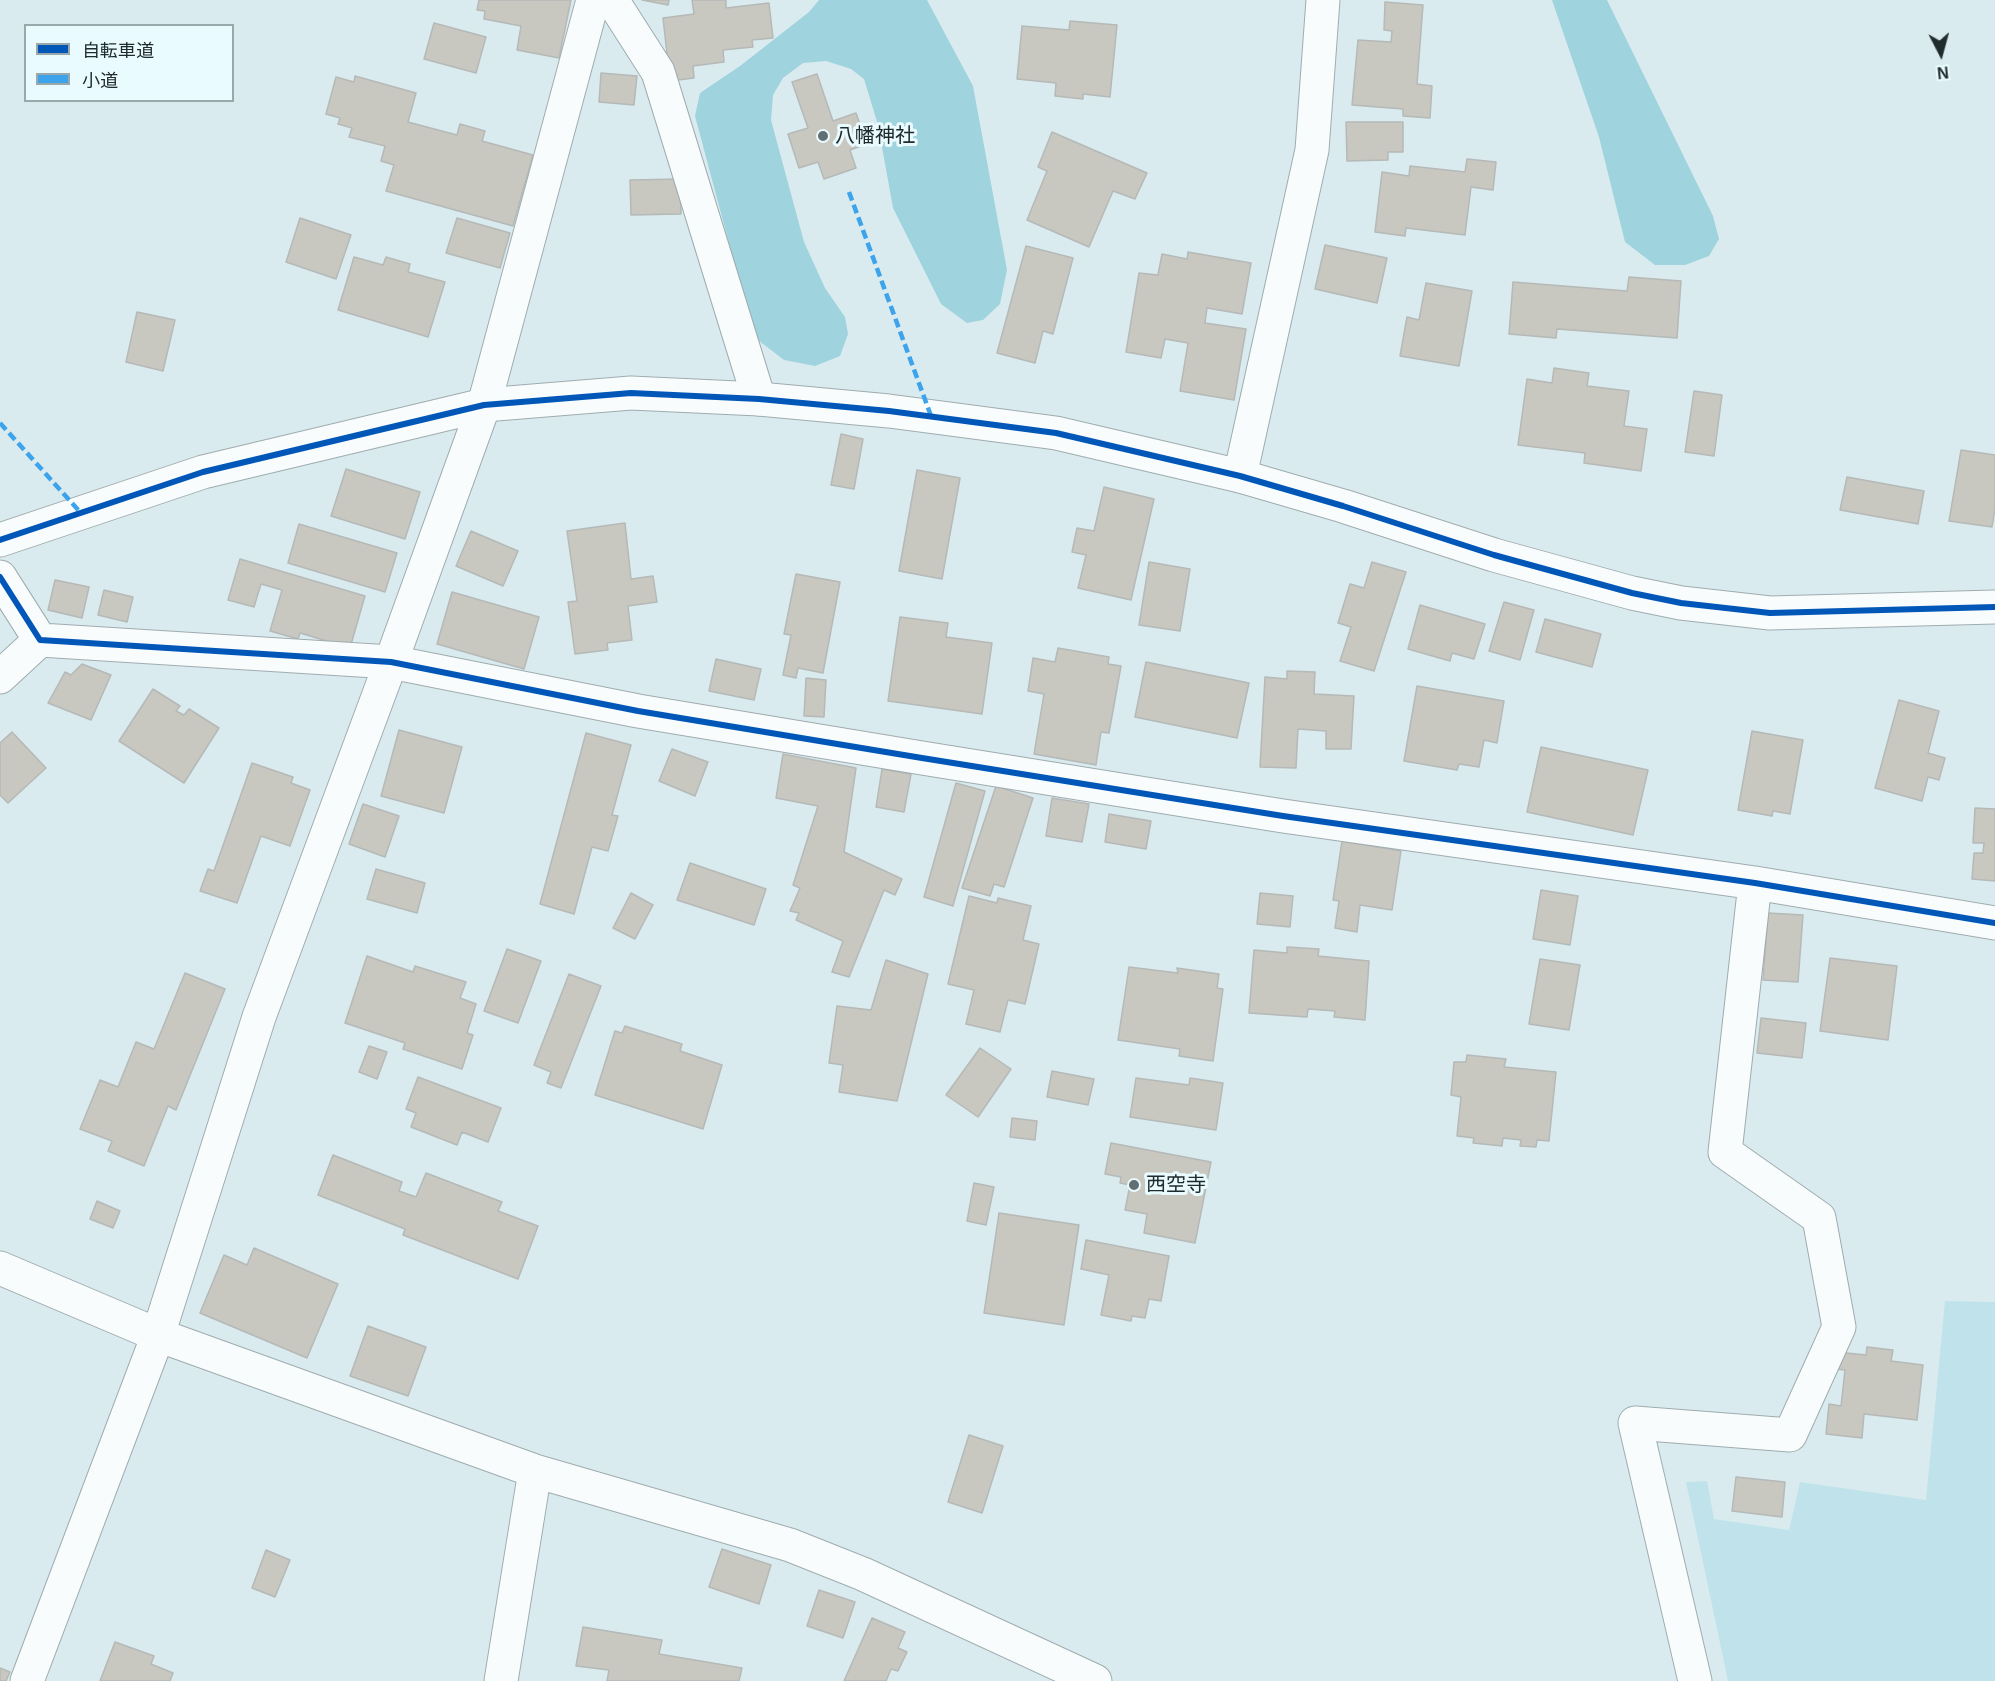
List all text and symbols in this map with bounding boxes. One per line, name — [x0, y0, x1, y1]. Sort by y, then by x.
legend — [24, 24, 234, 102]
north arrow — [1911, 24, 1971, 84]
text: 自転車道 — [82, 41, 154, 61]
text: N — [1936, 63, 1950, 81]
text: 小道 — [82, 71, 118, 91]
place label: 八幡神社 — [835, 124, 915, 148]
marker: 八幡神社 — [816, 129, 830, 143]
place label: 西空寺 — [1146, 1173, 1206, 1197]
marker: 西空寺 — [1127, 1178, 1141, 1192]

